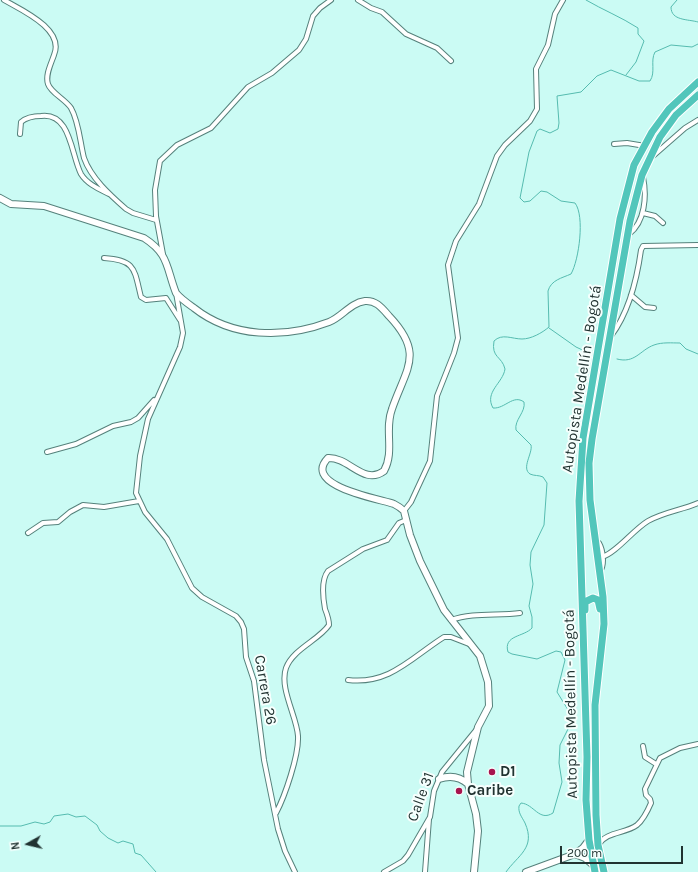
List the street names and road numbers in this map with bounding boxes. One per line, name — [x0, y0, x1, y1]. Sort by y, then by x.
street label: Autopista Medellín - Bogotá — [558, 284, 606, 474]
street label: Autopista Medellín - Bogotá — [560, 609, 582, 799]
street label: Carrera 26 — [250, 654, 280, 726]
street label: Calle 31 — [404, 770, 438, 824]

